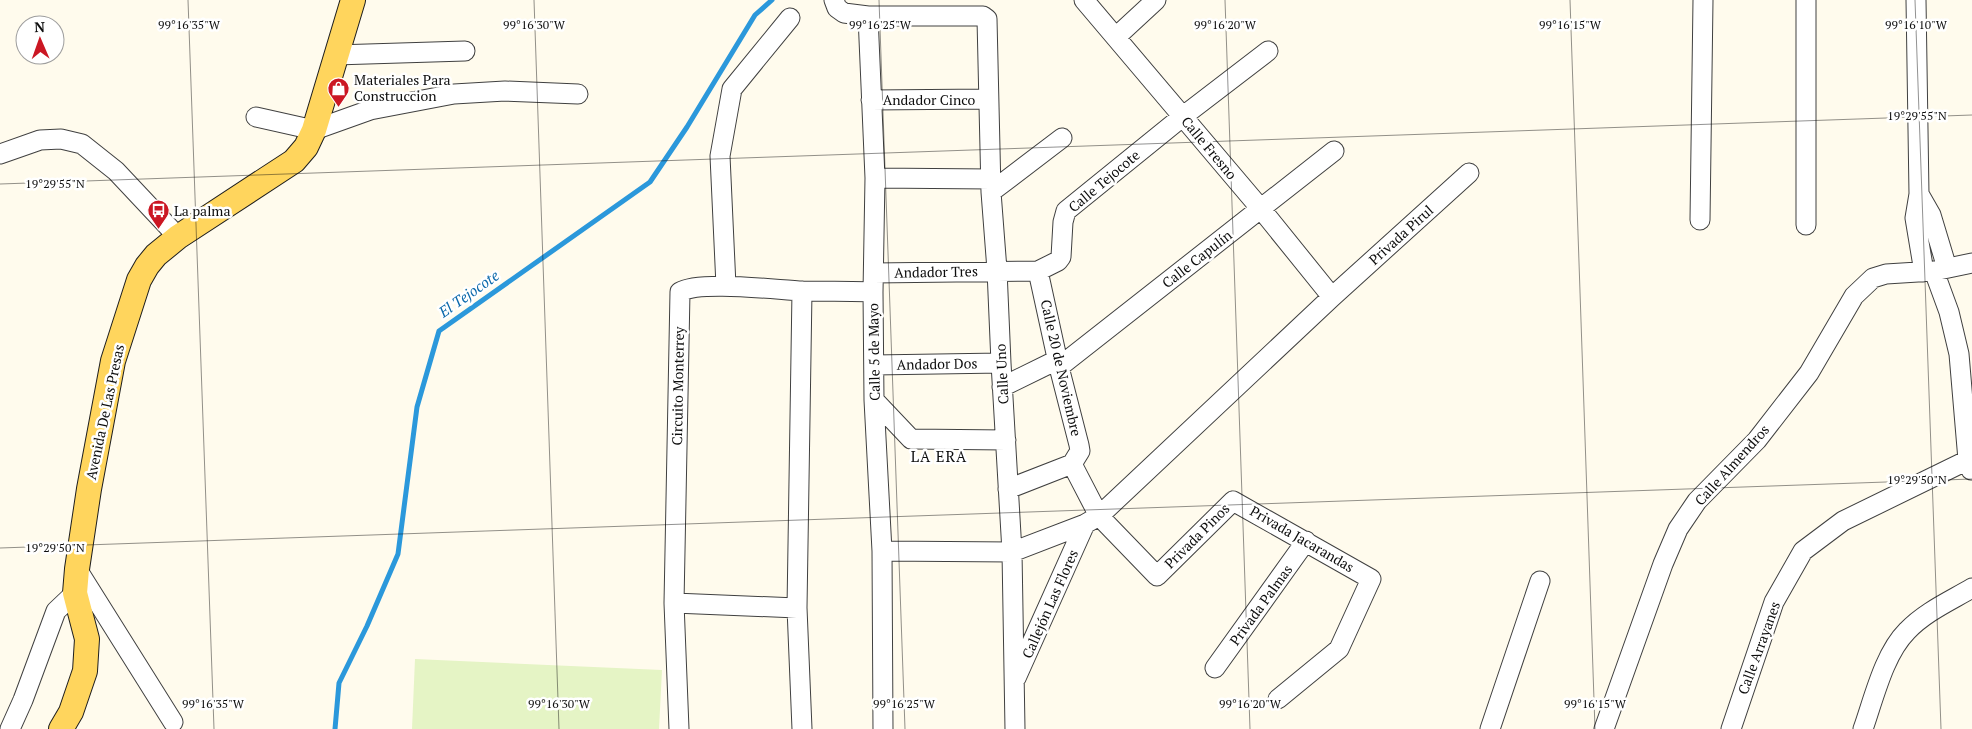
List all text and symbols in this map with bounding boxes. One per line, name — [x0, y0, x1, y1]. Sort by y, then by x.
north arrow — [15, 15, 65, 65]
text: N — [34, 17, 46, 36]
text: 99°16'35"W — [158, 17, 221, 32]
text: 99°16'30"W — [503, 17, 566, 32]
text: 99°16'25"W — [849, 17, 912, 32]
text: 99°16'20"W — [1194, 17, 1257, 32]
text: 99°16'15"W — [1539, 17, 1602, 32]
text: 99°16'10"W — [1885, 17, 1948, 32]
place label: Materiales Para Construccion — [354, 70, 451, 105]
shop icon: Materiales Para Construccion — [326, 76, 350, 107]
street label: Andador Cinco — [883, 90, 976, 109]
text: 19°29'55"N — [1887, 108, 1947, 123]
street label: Calle Fresno — [1177, 112, 1242, 184]
street label: Calle Tejocote — [1064, 145, 1143, 216]
text: 19°29'55"N — [25, 176, 85, 191]
bus stop icon: La palma — [146, 199, 170, 230]
place label: La palma — [174, 201, 231, 220]
street label: Privada Pirul — [1364, 201, 1437, 269]
street label: Calle Capulín — [1158, 225, 1236, 292]
street label: Andador Tres — [894, 261, 978, 282]
water label: El Tejocote — [433, 265, 503, 322]
street label: Calle 20 de Noviembre — [1037, 298, 1086, 438]
street label: Calle 5 de Mayo — [863, 303, 884, 401]
street label: Circuito Monterrey — [667, 326, 688, 446]
street label: Avenida De Las Presas — [81, 343, 128, 481]
street label: Calle Uno — [990, 343, 1013, 405]
street label: Andador Dos — [896, 353, 978, 374]
street label: Calle Almendros — [1690, 420, 1773, 509]
district label: LA ERA — [911, 446, 967, 466]
text: 19°29'50"N — [1887, 472, 1947, 487]
street label: Privada Pinos — [1160, 499, 1233, 572]
street label: Privada Jacarandas — [1247, 501, 1358, 576]
text: 19°29'50"N — [25, 540, 85, 555]
street label: Callejón Las Flores — [1017, 546, 1082, 661]
street label: Privada Palmas — [1225, 561, 1296, 649]
street label: Calle Arrayanes — [1733, 599, 1784, 697]
text: 99°16'35"W — [182, 696, 245, 711]
text: 99°16'30"W — [528, 696, 591, 711]
text: 99°16'25"W — [873, 696, 936, 711]
text: 99°16'20"W — [1219, 696, 1282, 711]
text: 99°16'15"W — [1564, 696, 1627, 711]

